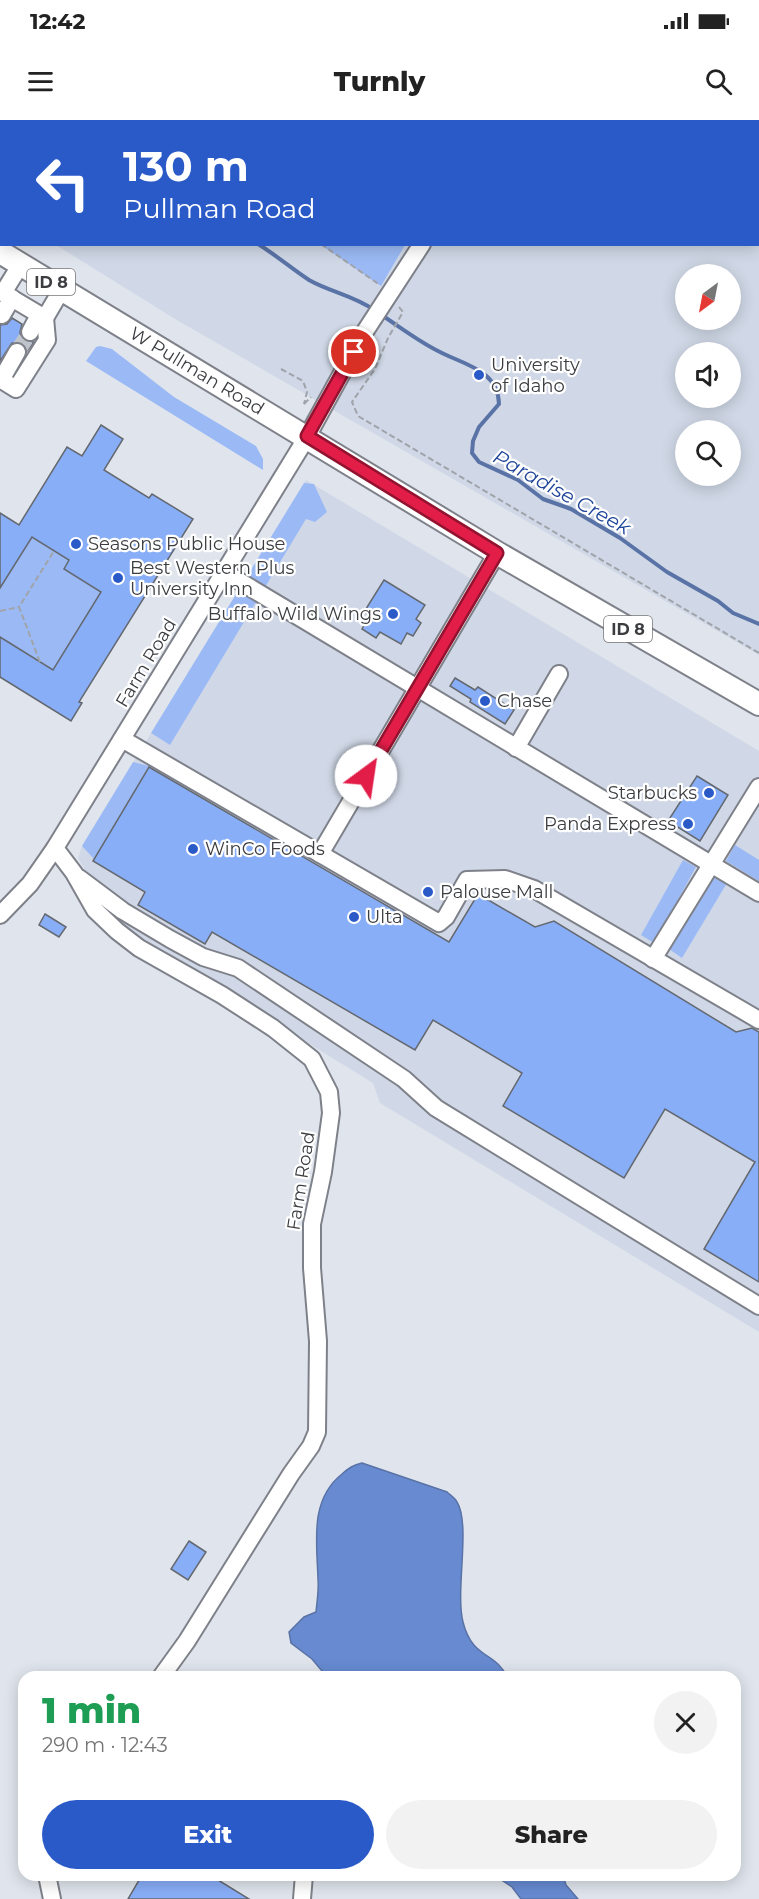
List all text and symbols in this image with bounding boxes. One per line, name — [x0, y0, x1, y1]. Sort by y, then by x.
text: 12:42 — [30, 8, 86, 35]
icon: menu — [24, 65, 57, 98]
text: Turnly — [334, 65, 425, 98]
icon: search — [702, 65, 735, 98]
text: 130 m — [123, 140, 249, 192]
icon: left — [24, 144, 102, 222]
text: Pullman Road — [123, 192, 316, 225]
north arrow — [675, 264, 741, 330]
map controls — [675, 264, 741, 486]
road number: ID 8 — [27, 269, 75, 295]
street label: W Pullman Road — [126, 322, 268, 420]
pin — [328, 326, 379, 377]
icon: arrive — [337, 335, 370, 368]
button: sound — [675, 342, 741, 408]
place label: University of Idaho — [491, 354, 580, 397]
marker: University of Idaho — [472, 368, 486, 382]
button: search — [675, 420, 741, 486]
water label: Paradise Creek — [489, 444, 636, 540]
place label: Seasons Public House — [88, 533, 286, 555]
marker: Seasons Public House — [69, 537, 83, 551]
place label: Best Western Plus University Inn — [130, 557, 295, 600]
marker: Best Western Plus University Inn — [111, 571, 125, 585]
place label: Buffalo Wild Wings — [208, 603, 381, 625]
marker: Buffalo Wild Wings — [386, 607, 400, 621]
street label: Farm Road — [111, 615, 181, 711]
road number: ID 8 — [604, 616, 652, 642]
place label: Chase — [497, 690, 552, 712]
marker: Chase — [478, 694, 492, 708]
position arrow — [334, 744, 398, 808]
place label: Starbucks — [608, 782, 697, 804]
marker: Starbucks — [702, 786, 716, 800]
place label: Panda Express — [544, 813, 676, 835]
marker: Panda Express — [681, 817, 695, 831]
place label: WinCo Foods — [205, 838, 325, 860]
marker: WinCo Foods — [186, 842, 200, 856]
place label: Palouse Mall — [440, 881, 553, 903]
marker: Palouse Mall — [421, 885, 435, 899]
place label: Ulta — [366, 906, 403, 928]
marker: Ulta — [347, 910, 361, 924]
street label: Farm Road — [282, 1130, 320, 1232]
text: 1 min — [42, 1688, 141, 1732]
button: close — [654, 1691, 717, 1754]
text: 290 m · 12:43 — [42, 1733, 168, 1757]
button: Exit — [42, 1800, 374, 1869]
button: Share — [386, 1800, 717, 1869]

